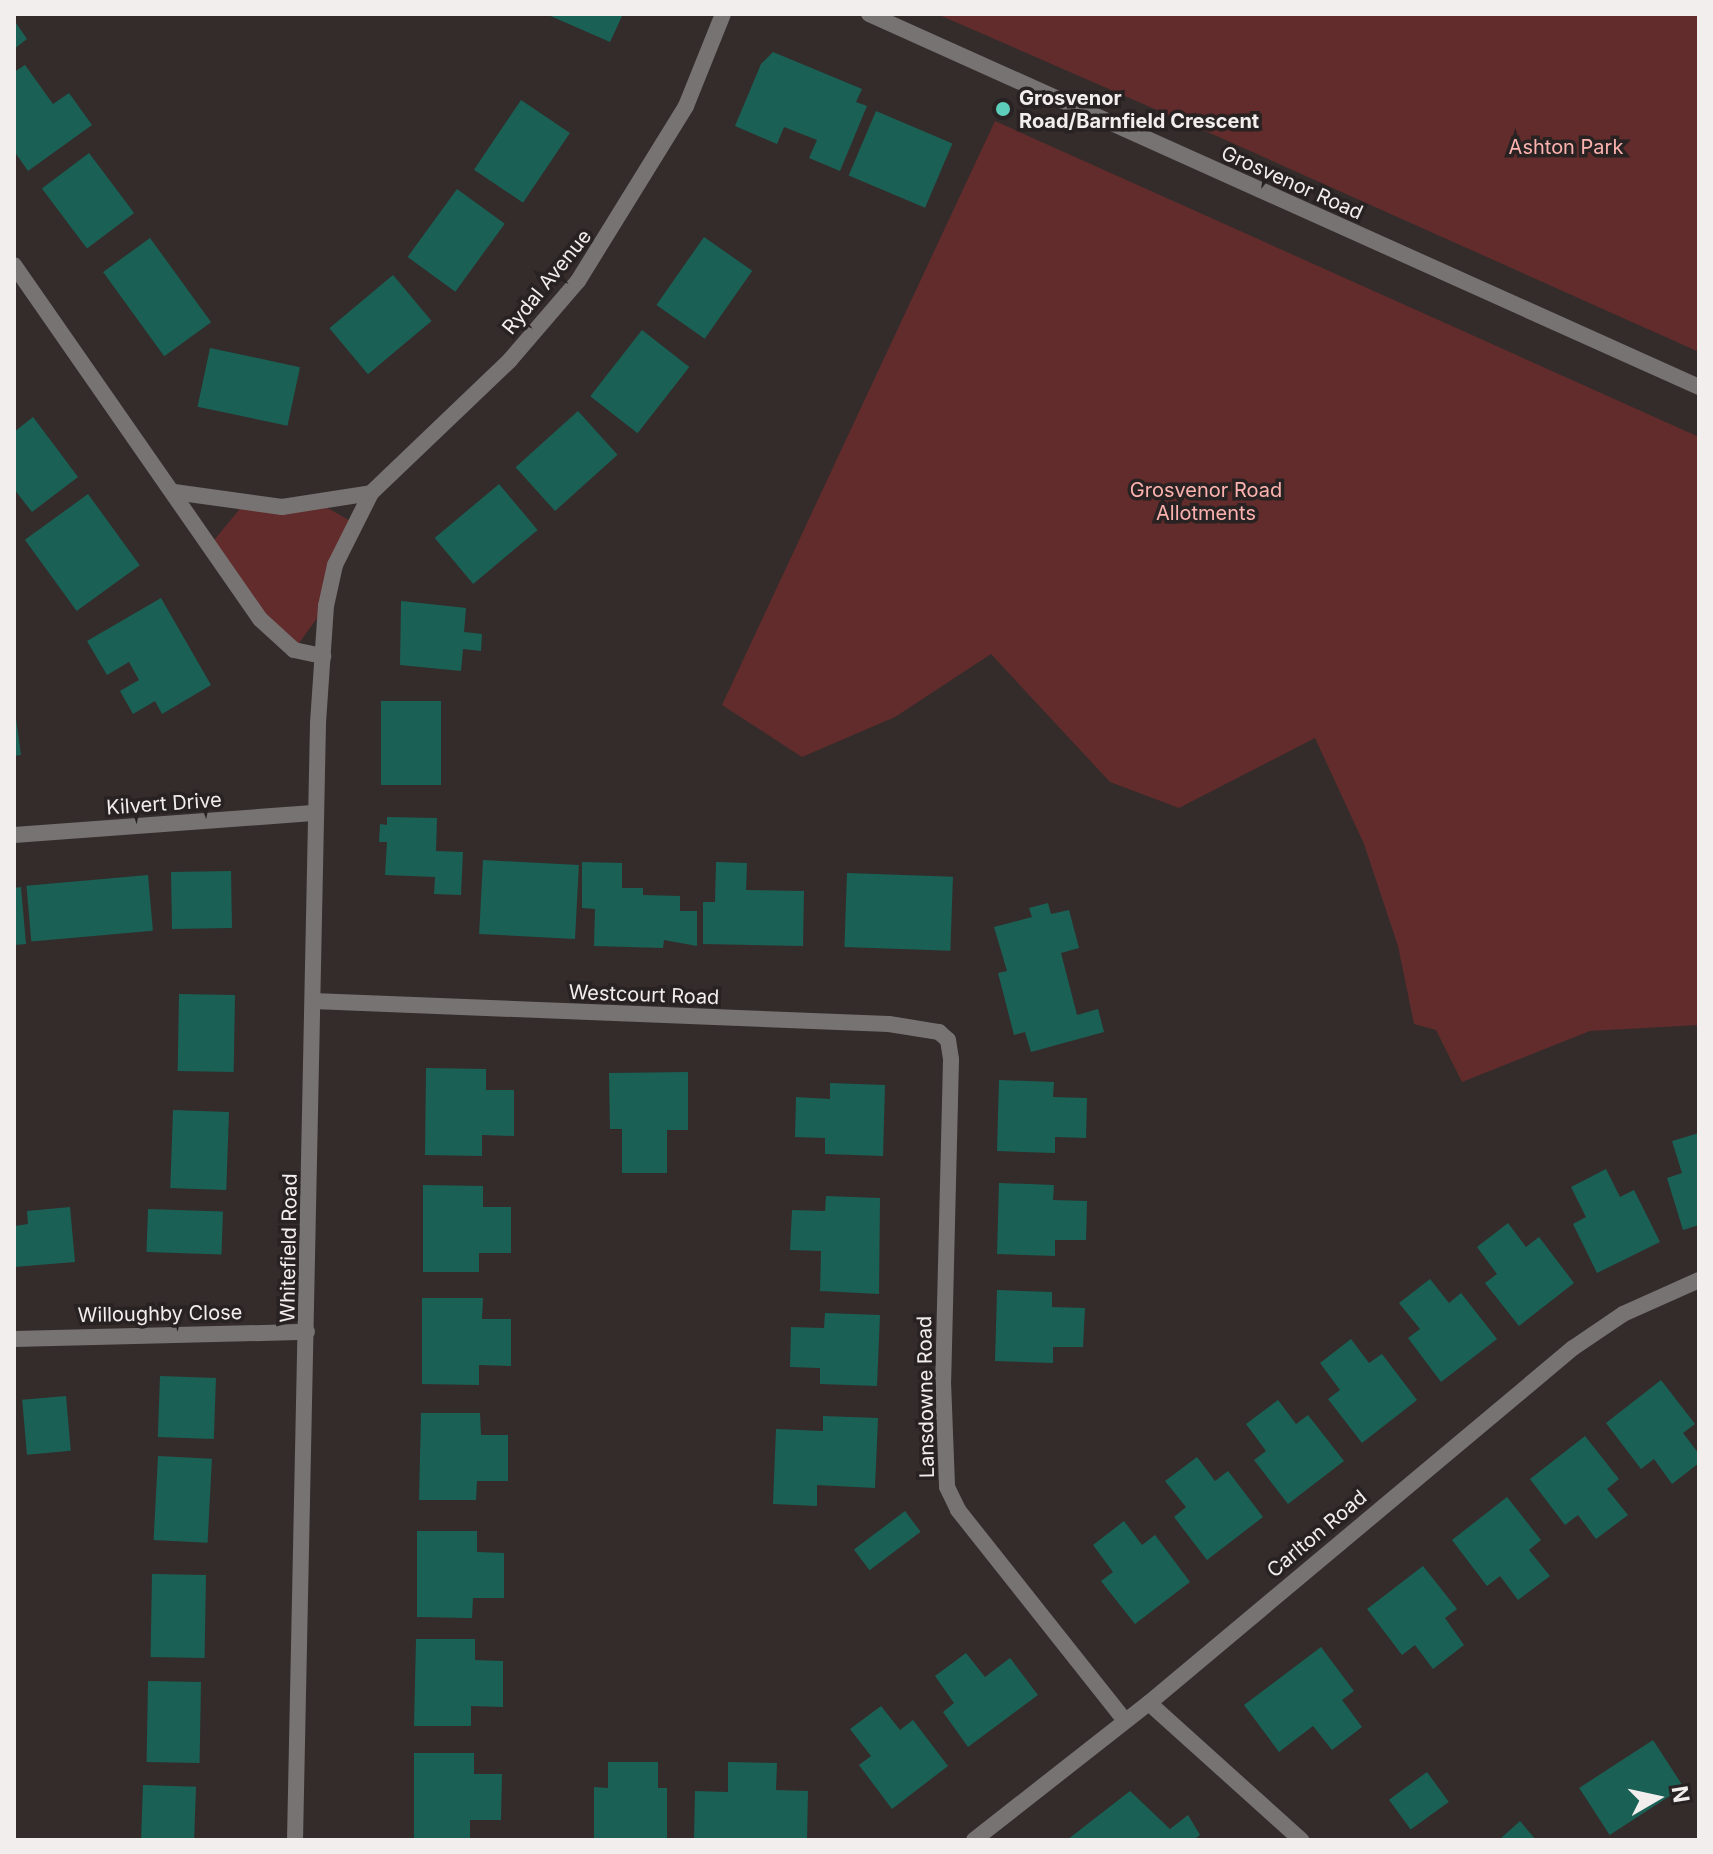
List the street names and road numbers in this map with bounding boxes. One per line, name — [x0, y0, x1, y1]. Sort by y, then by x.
street label: Grosvenor Road — [1218, 141, 1366, 225]
street label: Rydal Avenue — [497, 225, 597, 339]
street label: Kilvert Drive — [105, 788, 223, 820]
street label: Westcourt Road — [568, 980, 720, 1010]
street label: Whitefield Road — [276, 1173, 302, 1323]
street label: Willoughby Close — [78, 1301, 242, 1327]
street label: Lansdowne Road — [913, 1316, 939, 1478]
street label: Carlton Road — [1262, 1485, 1372, 1583]

